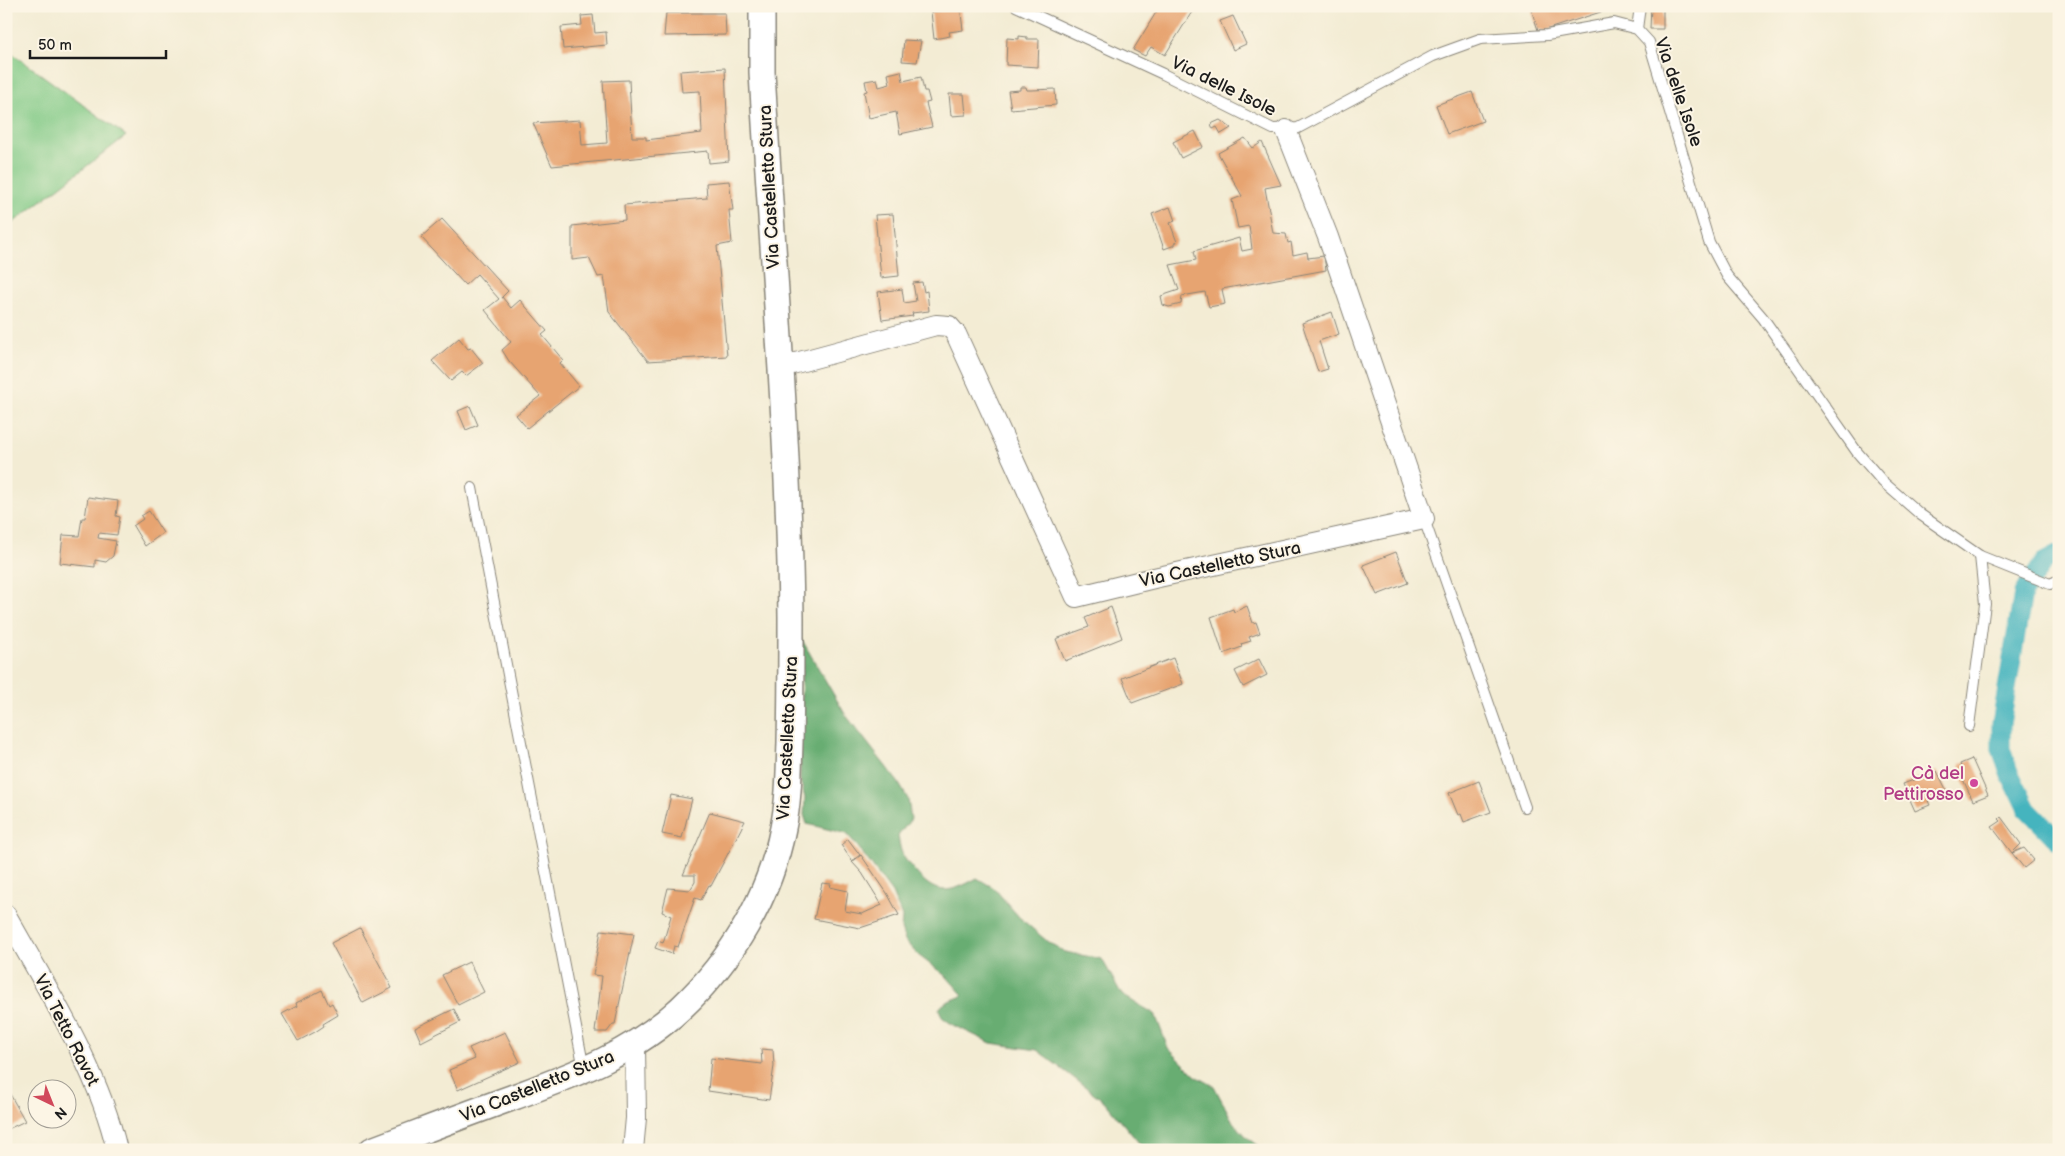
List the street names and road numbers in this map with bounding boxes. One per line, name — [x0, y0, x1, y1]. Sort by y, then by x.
street label: Via delle Isole — [1650, 35, 1707, 150]
street label: Via delle Isole — [1168, 52, 1280, 121]
street label: Via Castelletto Stura — [755, 104, 784, 270]
street label: Via Castelletto Stura — [1137, 537, 1303, 592]
street label: Via Castelletto Stura — [773, 655, 802, 821]
street label: Via Tetto Ravot — [30, 971, 104, 1090]
street label: Via Castelletto Stura — [457, 1046, 617, 1127]

